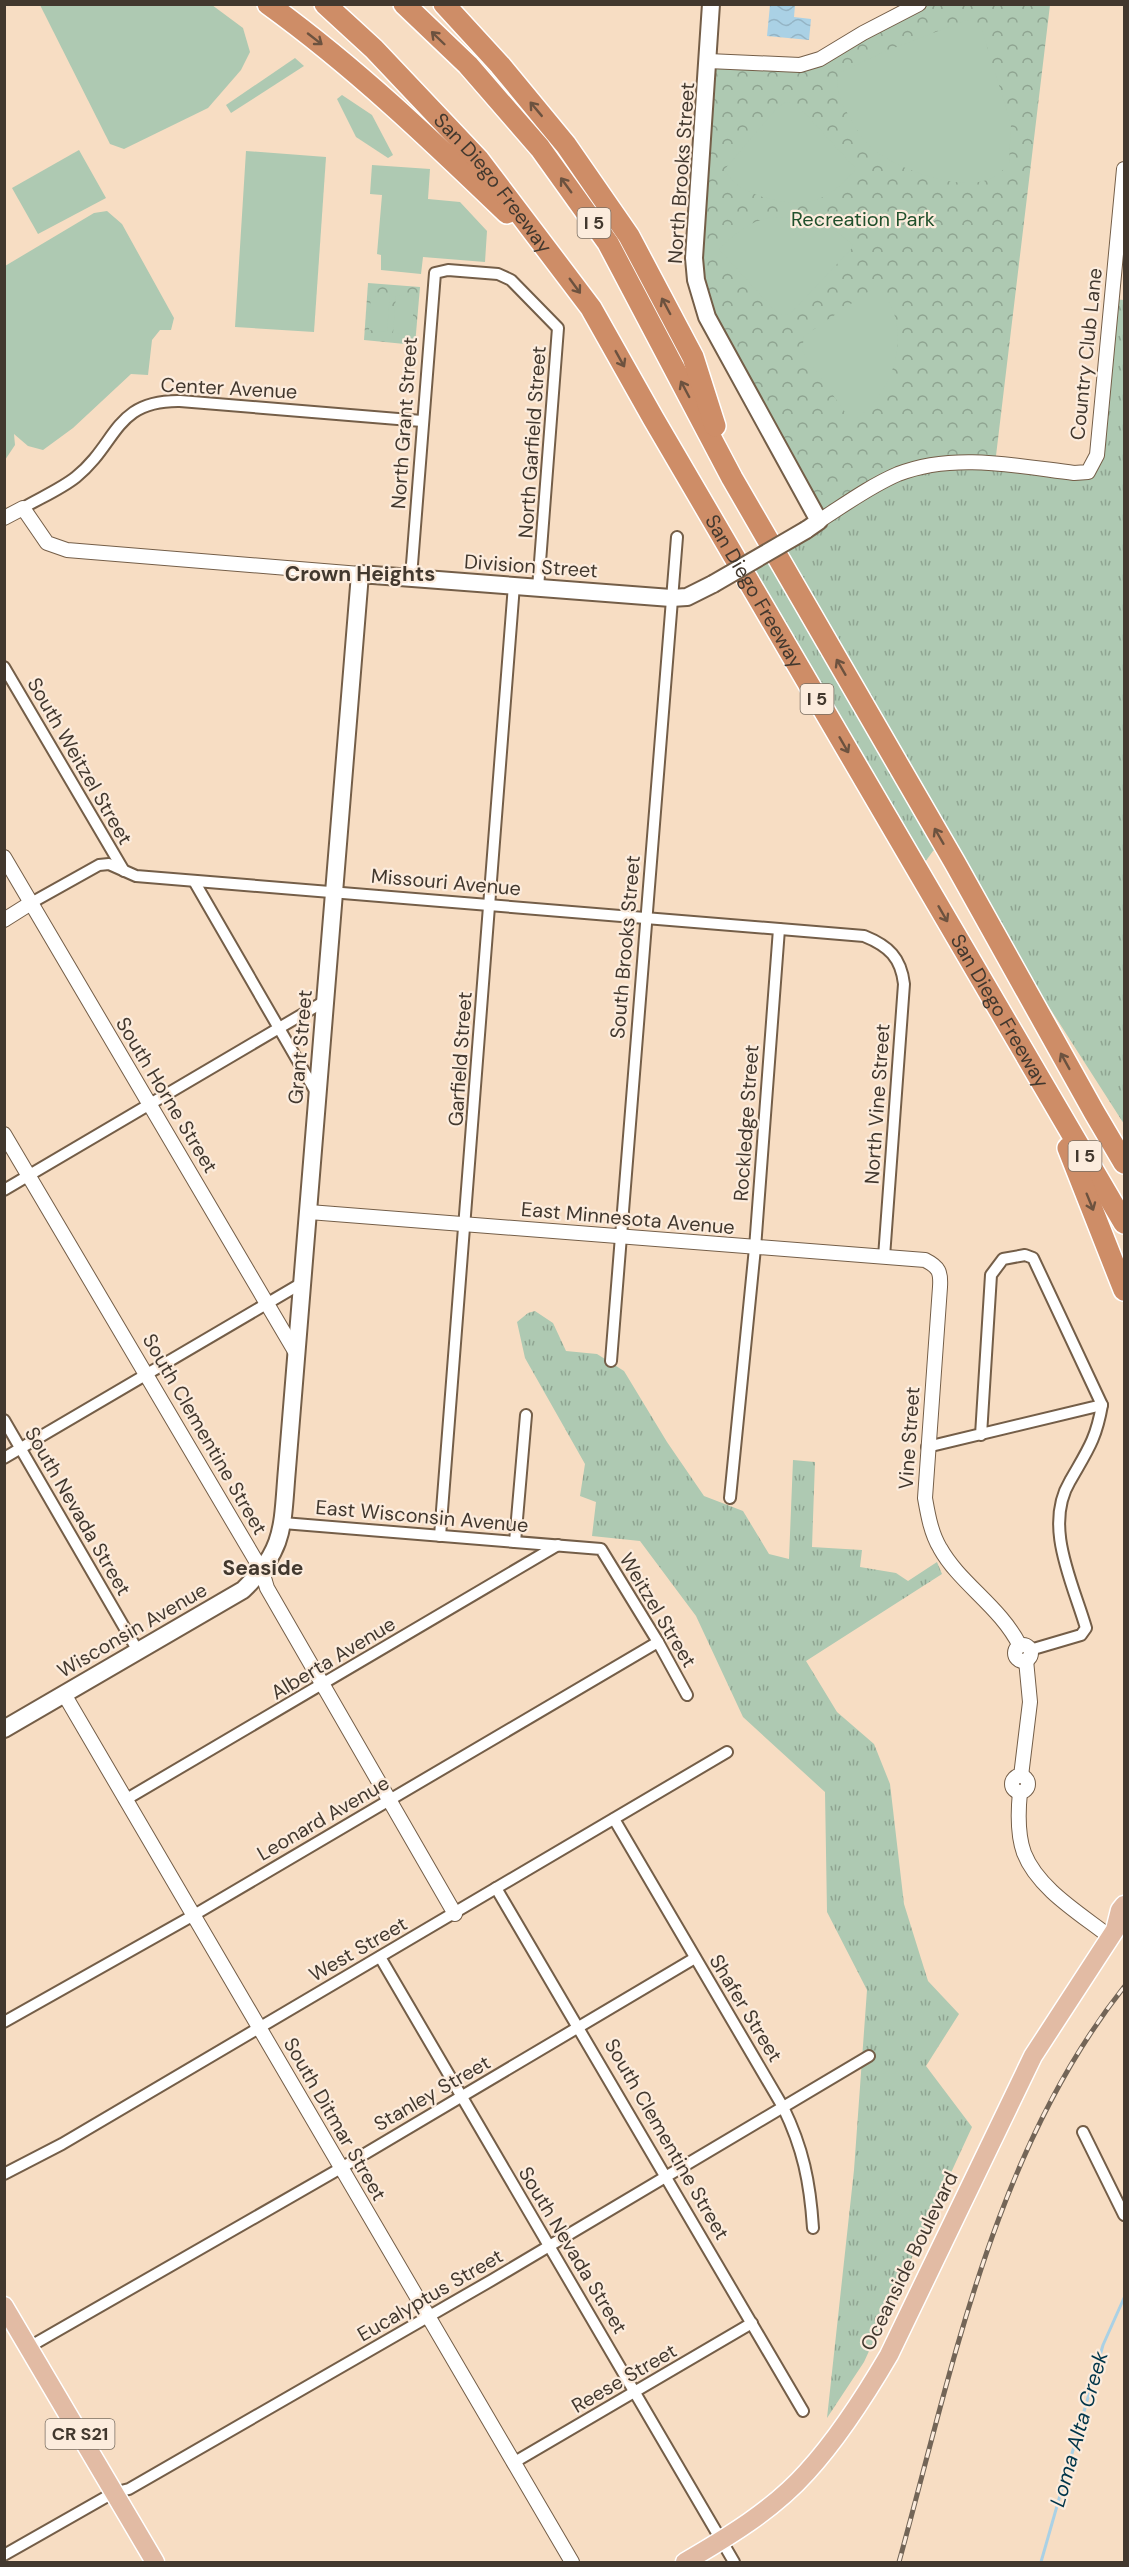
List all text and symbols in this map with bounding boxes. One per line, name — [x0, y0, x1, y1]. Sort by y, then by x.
one-way arrow — [431, 30, 446, 45]
one-way arrow — [307, 33, 323, 46]
street label: North Brooks Street — [662, 81, 700, 265]
one-way arrow — [530, 101, 543, 117]
street label: San Diego Freeway — [428, 107, 558, 258]
one-way arrow — [560, 177, 572, 193]
park label: Recreation Park — [791, 206, 935, 232]
road number: I 5 — [578, 208, 610, 238]
street label: Country Club Lane — [1064, 267, 1108, 441]
one-way arrow — [569, 278, 581, 294]
one-way arrow — [660, 298, 672, 315]
street label: North Grant Street — [385, 336, 423, 510]
street label: North Garfield Street — [512, 345, 552, 539]
one-way arrow — [614, 350, 626, 367]
street label: Center Avenue — [160, 371, 298, 405]
one-way arrow — [679, 381, 691, 398]
street label: San Diego Freeway — [699, 510, 810, 673]
street label: Division Street — [463, 548, 599, 584]
district label: Crown Heights — [285, 560, 435, 588]
one-way arrow — [835, 659, 847, 676]
street label: South Weitzel Street — [22, 673, 139, 849]
road number: I 5 — [800, 684, 834, 714]
one-way arrow — [838, 736, 850, 753]
one-way arrow — [933, 828, 945, 845]
street label: South Brooks Street — [604, 854, 646, 1040]
street label: Missouri Avenue — [370, 862, 522, 902]
one-way arrow — [937, 905, 949, 922]
street label: San Diego Freeway — [945, 929, 1055, 1092]
street label: Grant Street — [282, 989, 318, 1105]
street label: Garfield Street — [442, 991, 478, 1127]
street label: South Horne Street — [110, 1012, 224, 1178]
street label: North Vine Street — [858, 1023, 896, 1185]
street label: Rockledge Street — [728, 1044, 764, 1202]
one-way arrow — [1059, 1053, 1071, 1070]
road number: I 5 — [1068, 1141, 1102, 1171]
one-way arrow — [1085, 1192, 1096, 1210]
street label: East Minnesota Avenue — [520, 1196, 736, 1240]
street label: South Clementine Street — [137, 1329, 273, 1539]
street label: Vine Street — [892, 1386, 926, 1490]
street label: South Nevada Street — [19, 1422, 137, 1600]
street label: East Wisconsin Avenue — [315, 1494, 529, 1538]
street label: Weitzel Street — [614, 1548, 703, 1672]
district label: Seaside — [223, 1554, 303, 1582]
street label: Wisconsin Avenue — [52, 1577, 212, 1683]
street label: Alberta Avenue — [266, 1611, 400, 1705]
street label: Leonard Avenue — [252, 1770, 394, 1866]
street label: West Street — [304, 1910, 412, 1988]
street label: Shafer Street — [704, 1949, 788, 2067]
street label: South Ditmar Street — [278, 2033, 392, 2205]
street label: South Clementine Street — [599, 2034, 735, 2244]
street label: Stanley Street — [369, 2049, 495, 2137]
street label: South Nevada Street — [513, 2162, 633, 2339]
street label: Oceanside Boulevard — [854, 2167, 964, 2355]
street label: Eucalyptus Street — [352, 2243, 508, 2347]
street label: Reese Street — [567, 2337, 681, 2419]
water label: Loma Alta Creek — [1043, 2348, 1115, 2510]
road number: CR S21 — [46, 2419, 115, 2449]

